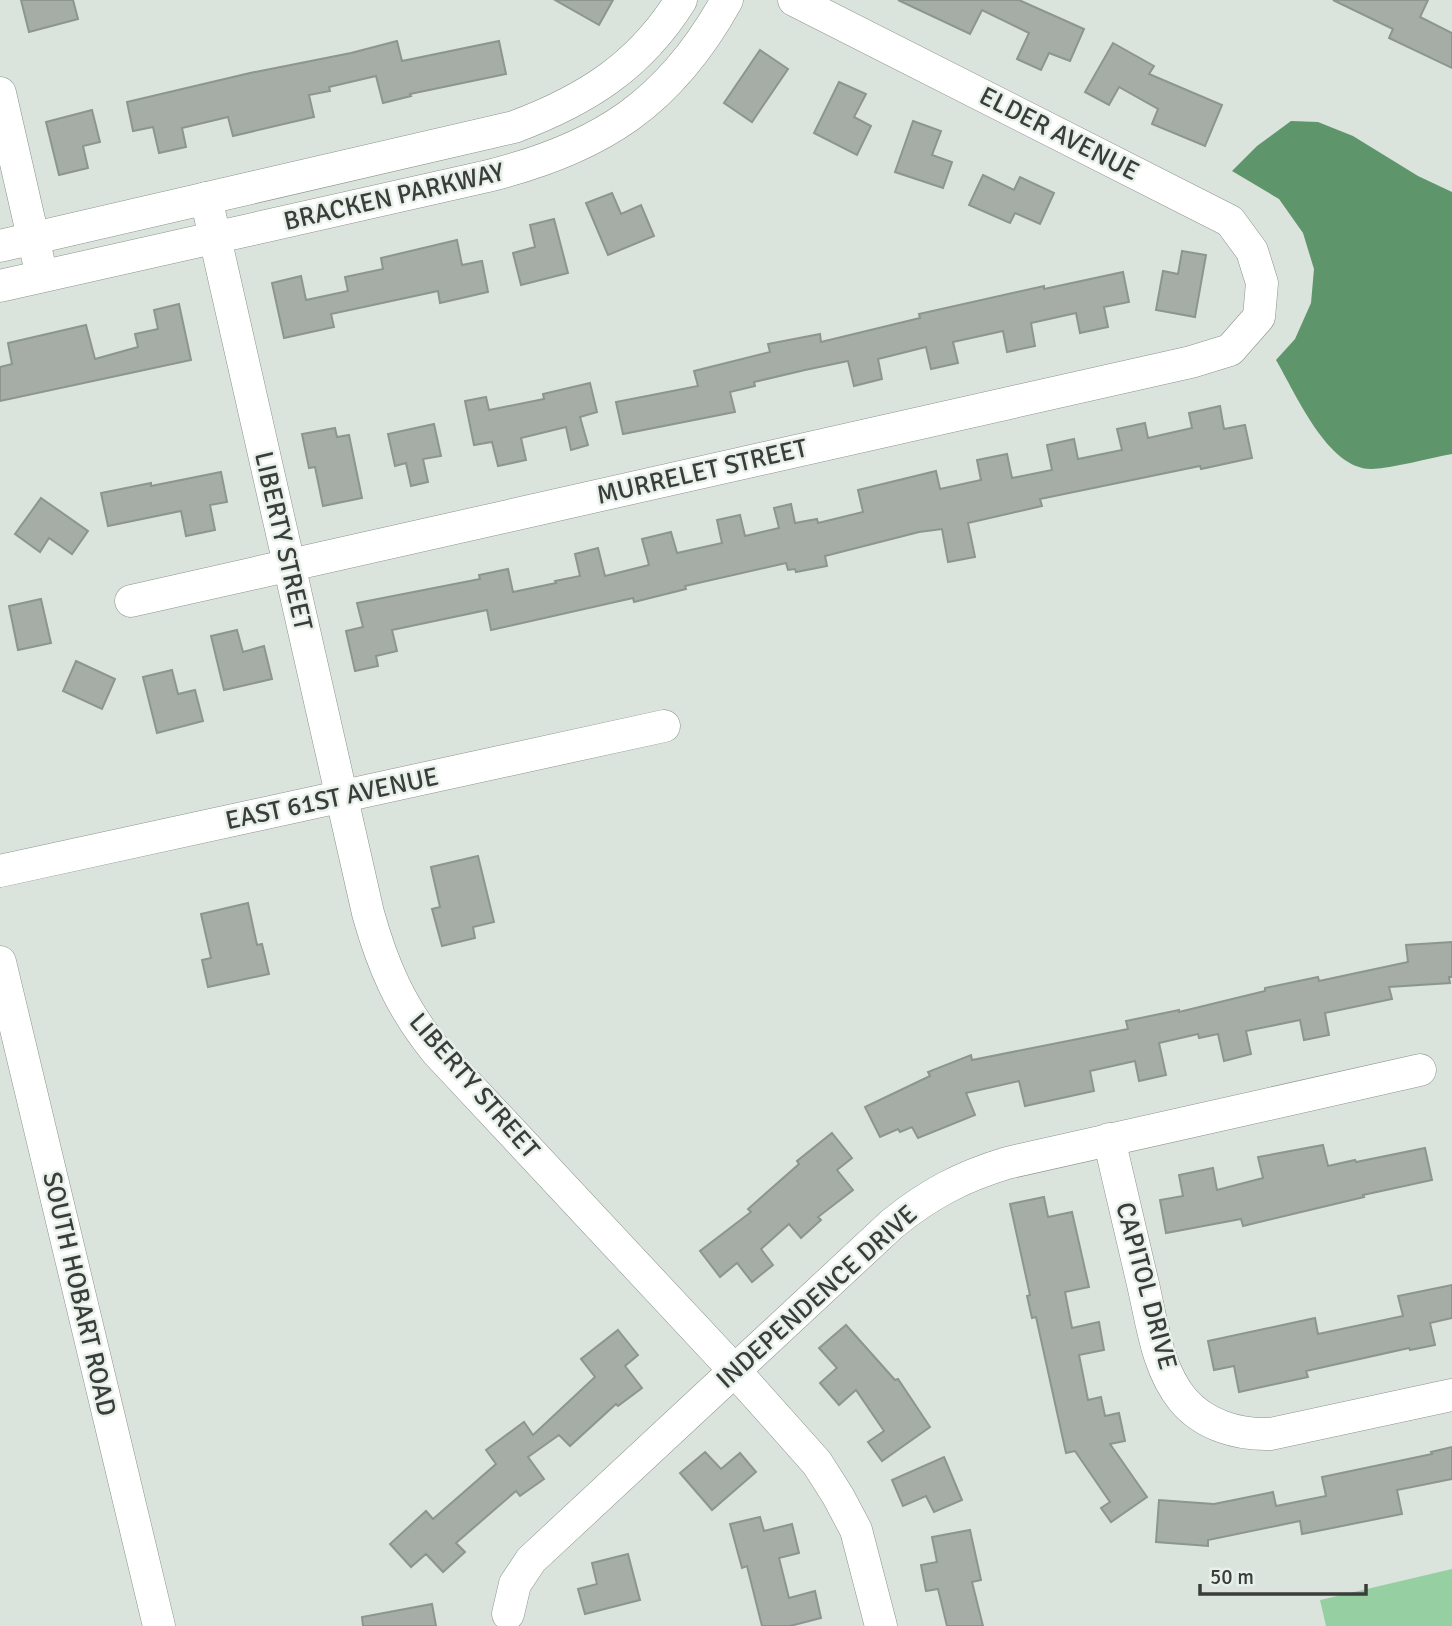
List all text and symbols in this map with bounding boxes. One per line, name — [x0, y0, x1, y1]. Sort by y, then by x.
street label: ELDER AVENUE — [974, 80, 1144, 188]
street label: BRACKEN PARKWAY — [281, 156, 507, 238]
street label: MURRELET STREET — [594, 432, 811, 512]
street label: LIBERTY STREET — [247, 448, 319, 634]
street label: EAST 61ST AVENUE — [222, 761, 442, 837]
street label: LIBERTY STREET — [402, 1007, 546, 1166]
street label: SOUTH HOBART ROAD — [35, 1169, 123, 1419]
street label: INDEPENDENCE DRIVE — [710, 1198, 924, 1396]
street label: CAPITOL DRIVE — [1108, 1199, 1184, 1373]
scale bar — [1200, 1552, 1366, 1596]
text: 50 m — [1210, 1564, 1254, 1590]

